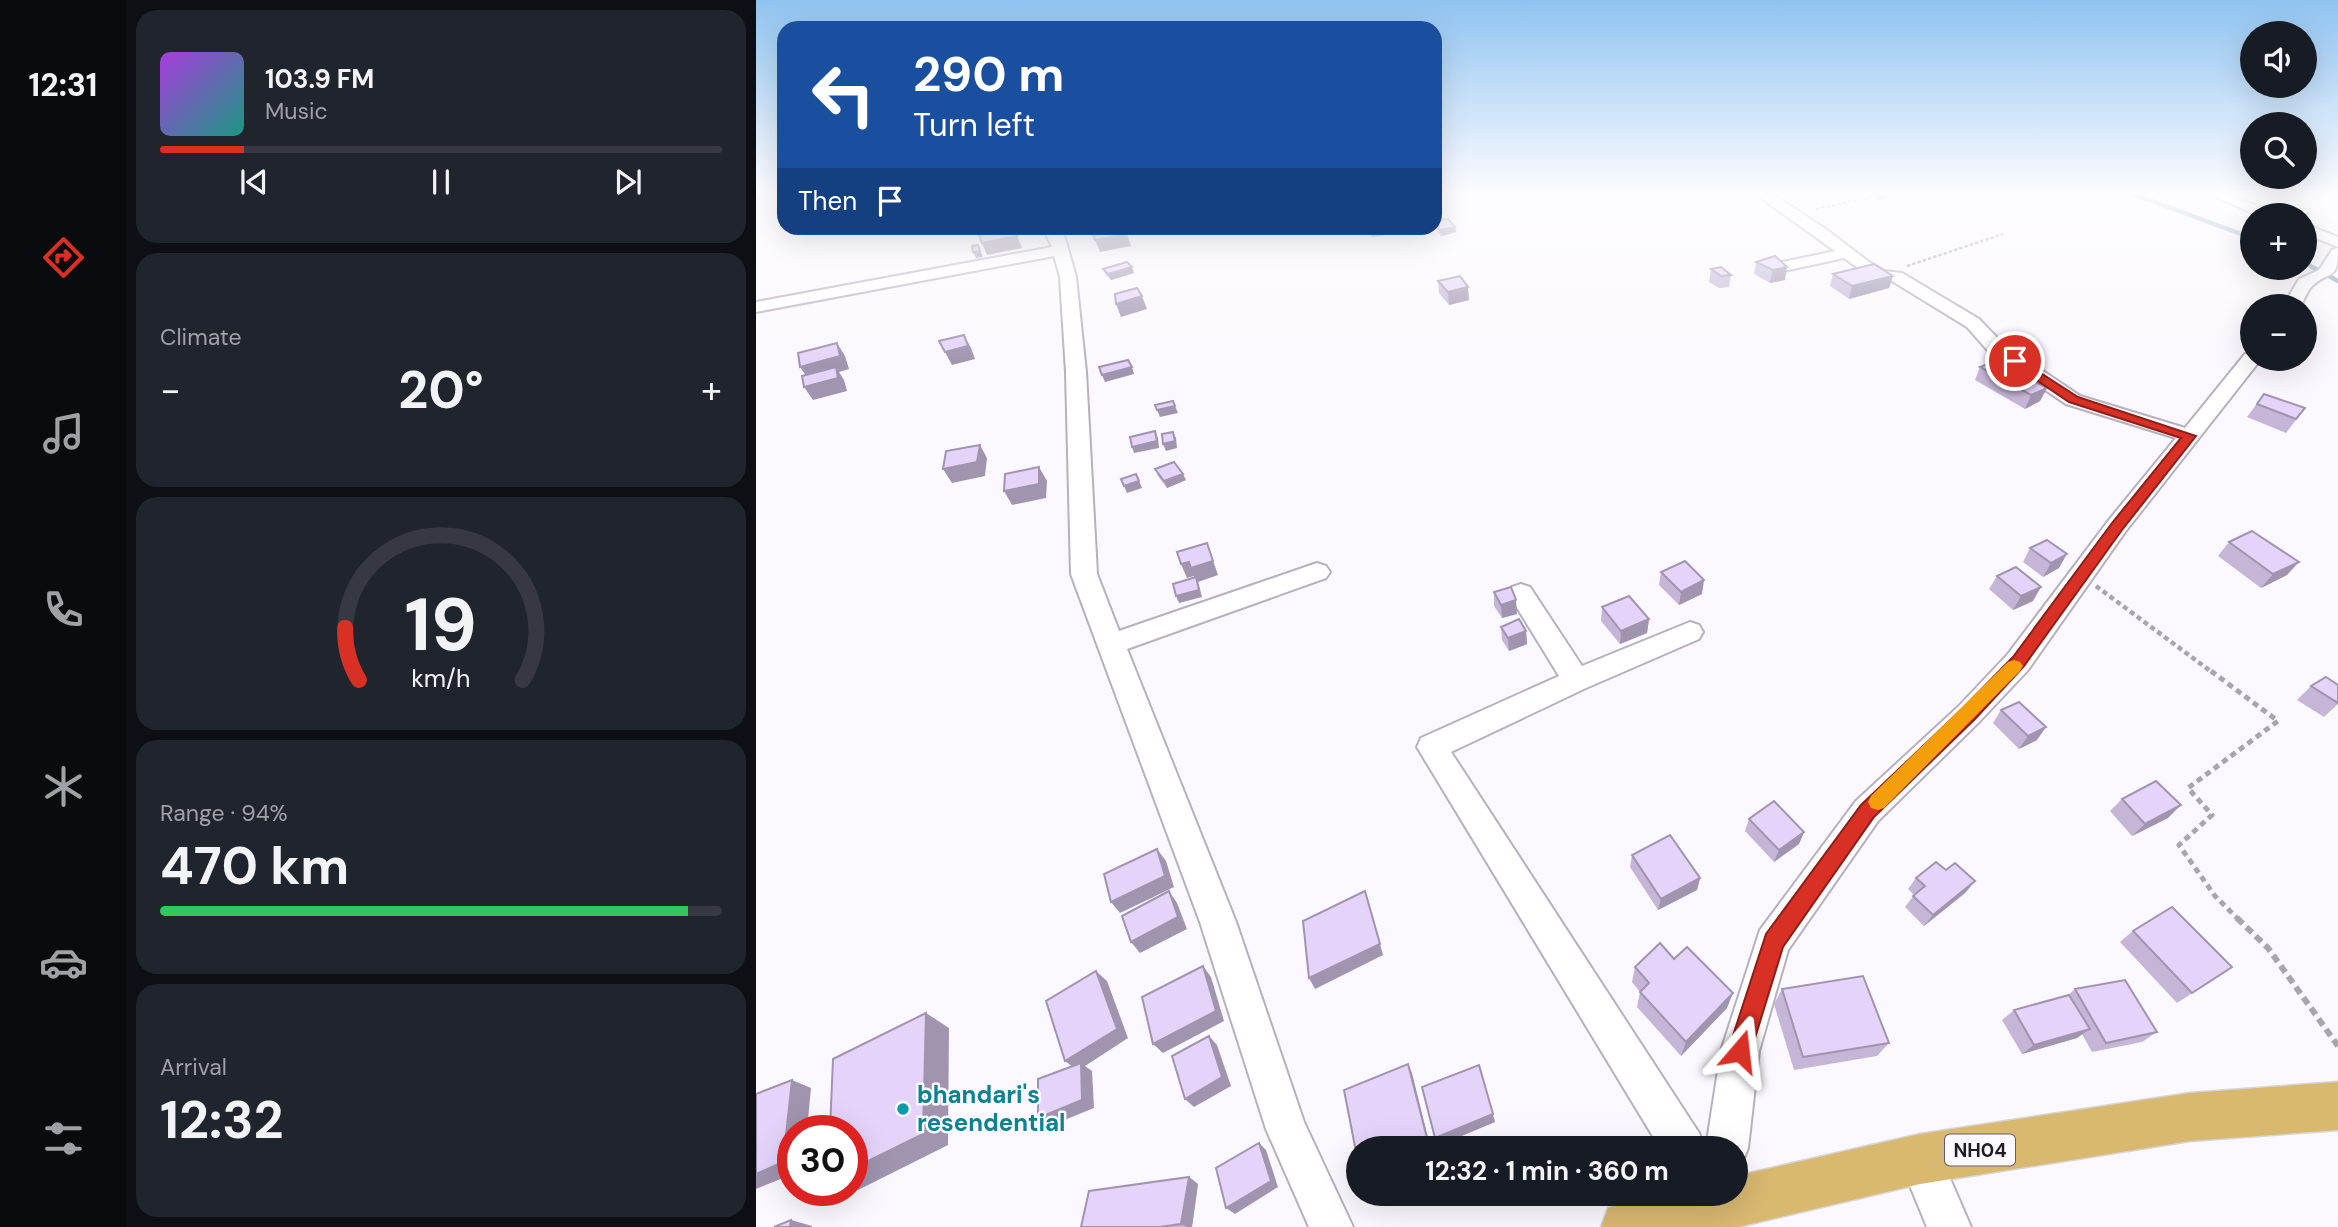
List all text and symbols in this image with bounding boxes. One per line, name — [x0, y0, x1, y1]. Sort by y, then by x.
map controls — [2240, 21, 2317, 371]
button: sound — [2240, 21, 2317, 98]
text: 290 m — [913, 42, 1064, 106]
icon: left — [798, 49, 889, 140]
text: 103.9 FM — [265, 62, 374, 96]
text: 12:31 — [29, 64, 97, 106]
text: Music — [265, 96, 328, 126]
text: Turn left — [913, 104, 1035, 146]
button: search — [2240, 112, 2317, 189]
icon: previous — [235, 163, 273, 201]
icon: pause — [422, 163, 460, 201]
icon: next — [609, 163, 647, 201]
icon: arrive — [871, 182, 909, 220]
text: Then — [798, 184, 857, 218]
button: + — [2240, 203, 2317, 280]
icon: directions — [39, 233, 88, 282]
button: − — [2240, 294, 2317, 371]
text: Climate — [160, 322, 242, 352]
pin — [1985, 331, 2045, 391]
icon: arrive — [1996, 342, 2034, 380]
text: 20° — [398, 356, 484, 424]
text: − — [160, 365, 181, 415]
text: + — [701, 365, 722, 415]
icon: music — [39, 409, 88, 458]
text: 19 — [405, 578, 477, 673]
icon: phone — [39, 585, 88, 634]
text: km/h — [411, 661, 471, 694]
icon: climate — [39, 762, 88, 811]
text: Range · 94% — [160, 798, 288, 828]
text: 470 km — [160, 832, 349, 900]
icon: car — [39, 938, 88, 987]
position arrow — [1703, 1014, 1777, 1088]
text: Arrival — [160, 1052, 227, 1082]
place label: bhandari's resendential — [917, 1079, 1066, 1138]
text: 12:32 — [160, 1086, 284, 1154]
marker: bhandari's resendential — [895, 1101, 911, 1117]
icon: filters — [39, 1114, 88, 1163]
speed limit sign: 30 — [777, 1115, 868, 1206]
road number: NH04 — [1945, 1134, 2015, 1166]
text: 12:32 · 1 min · 360 m — [1425, 1154, 1669, 1188]

